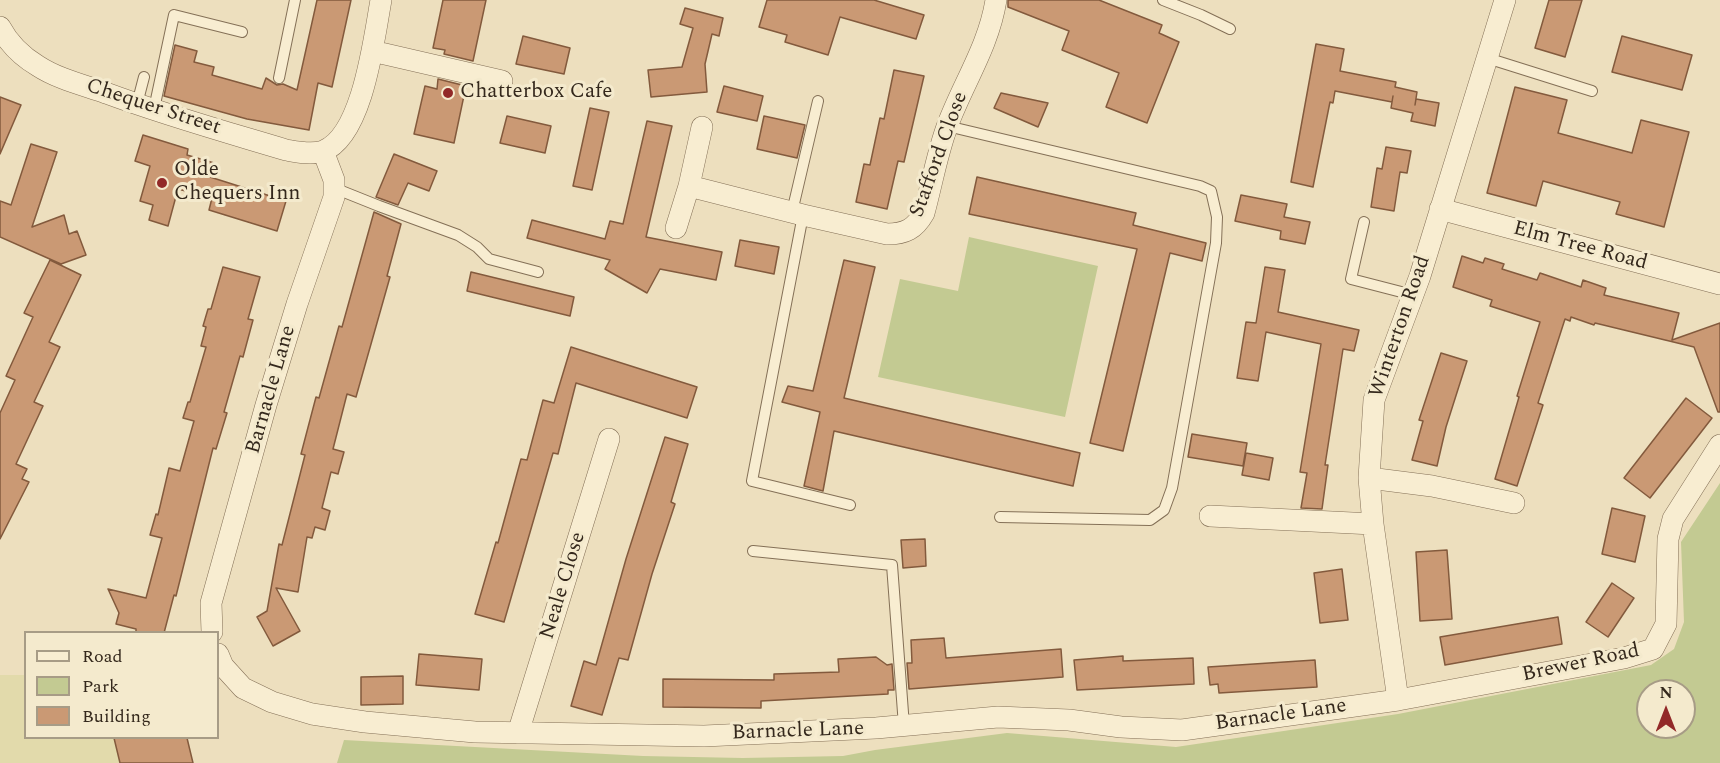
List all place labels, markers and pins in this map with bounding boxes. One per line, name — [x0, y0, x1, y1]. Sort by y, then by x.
place label: Chatterbox Cafe — [460, 80, 612, 106]
marker: Chatterbox Cafe — [441, 86, 455, 100]
place label: Olde Chequers Inn — [174, 158, 301, 208]
marker: Olde Chequers Inn — [155, 176, 169, 190]

